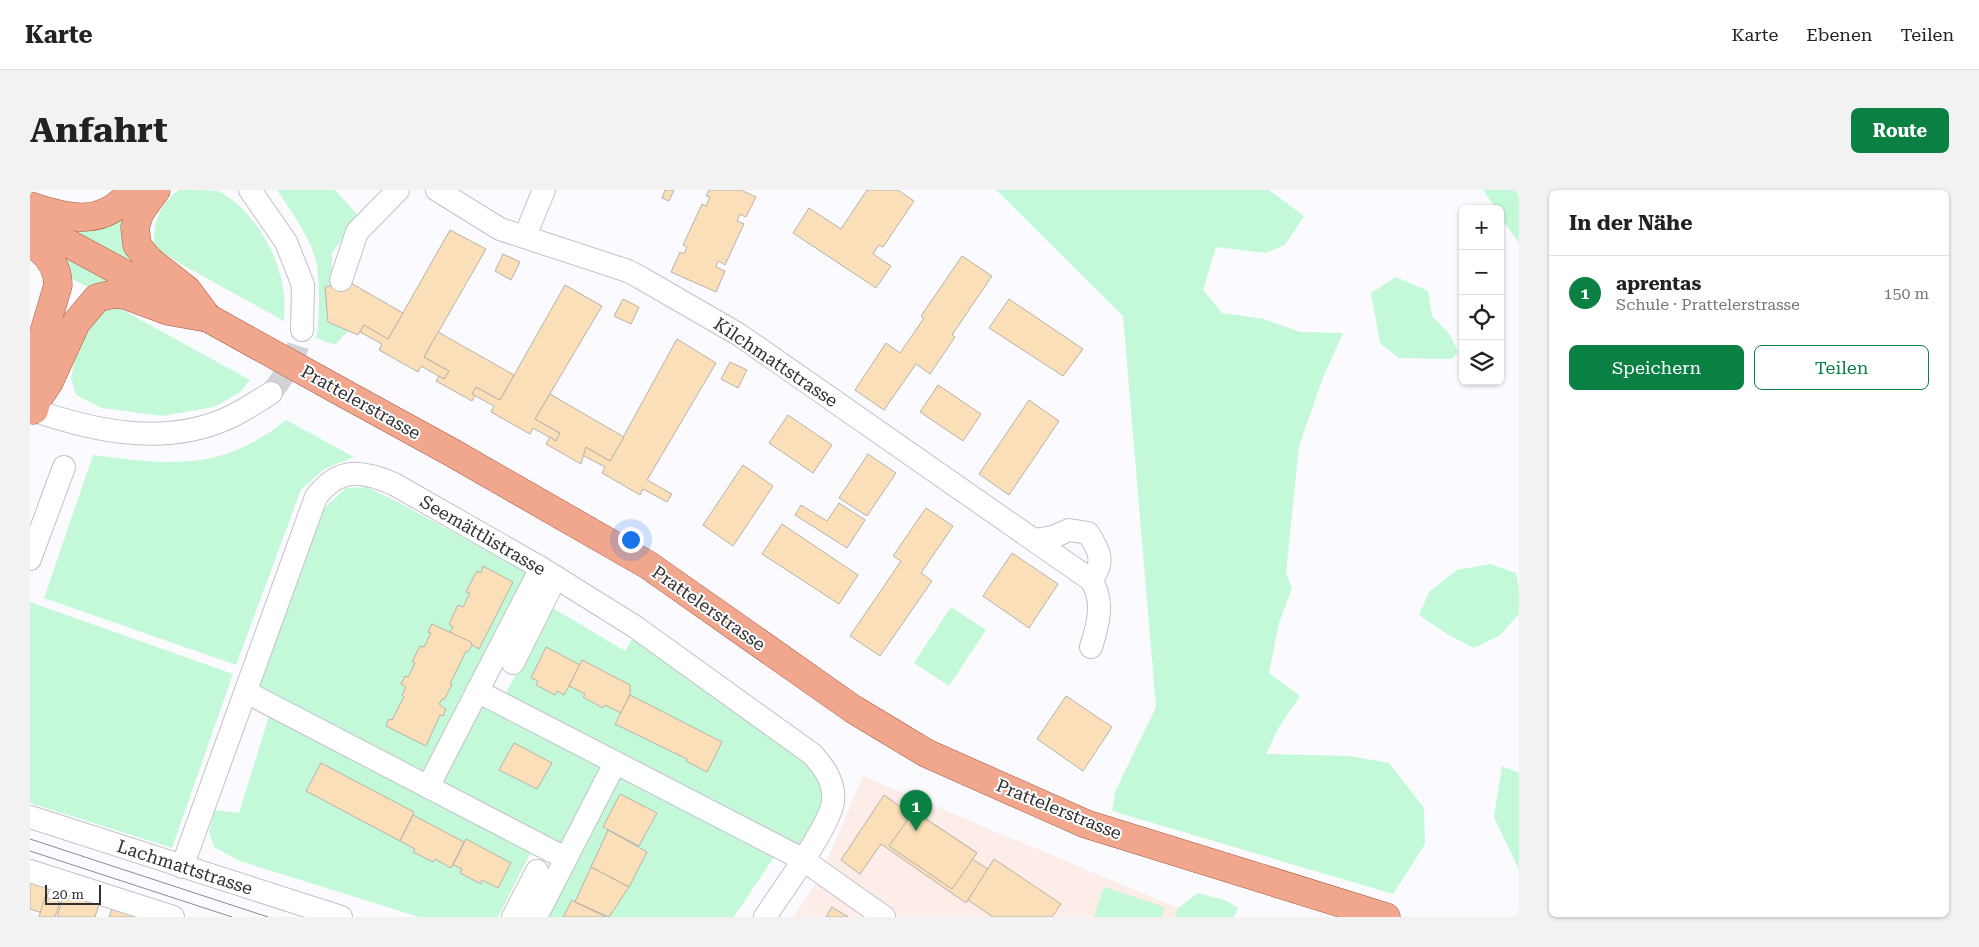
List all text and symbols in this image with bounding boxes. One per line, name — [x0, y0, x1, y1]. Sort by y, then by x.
text: Karte — [25, 21, 93, 49]
text: Karte — [1732, 24, 1778, 45]
text: Ebenen — [1806, 24, 1872, 45]
text: Teilen — [1900, 24, 1954, 45]
button: Route — [1851, 108, 1949, 153]
text: Anfahrt — [30, 110, 168, 151]
map controls — [1459, 205, 1504, 385]
button: + — [1459, 205, 1504, 250]
text: In der Nähe — [1569, 211, 1692, 235]
button: − — [1459, 250, 1504, 295]
text: aprentas — [1616, 272, 1701, 295]
text: 1 — [1581, 284, 1589, 303]
text: 150 m — [1883, 284, 1929, 303]
button: locate — [1459, 295, 1504, 340]
text: Schule · Prattelerstrasse — [1616, 295, 1800, 314]
street label: Kilchmattstrasse — [710, 313, 842, 411]
button: layers — [1459, 340, 1504, 385]
button: Speichern — [1569, 345, 1744, 390]
button: Teilen — [1754, 345, 1929, 390]
street label: Prattelerstrasse — [298, 360, 425, 444]
street label: Seemättlistrasse — [417, 491, 550, 579]
your location — [618, 527, 644, 553]
street label: Prattelerstrasse — [648, 561, 770, 655]
street label: Prattelerstrasse — [993, 774, 1125, 844]
pin: 1 — [900, 790, 932, 831]
street label: Lachmattstrasse — [115, 835, 256, 899]
scale bar — [45, 882, 101, 905]
text: 20 m — [52, 886, 84, 902]

